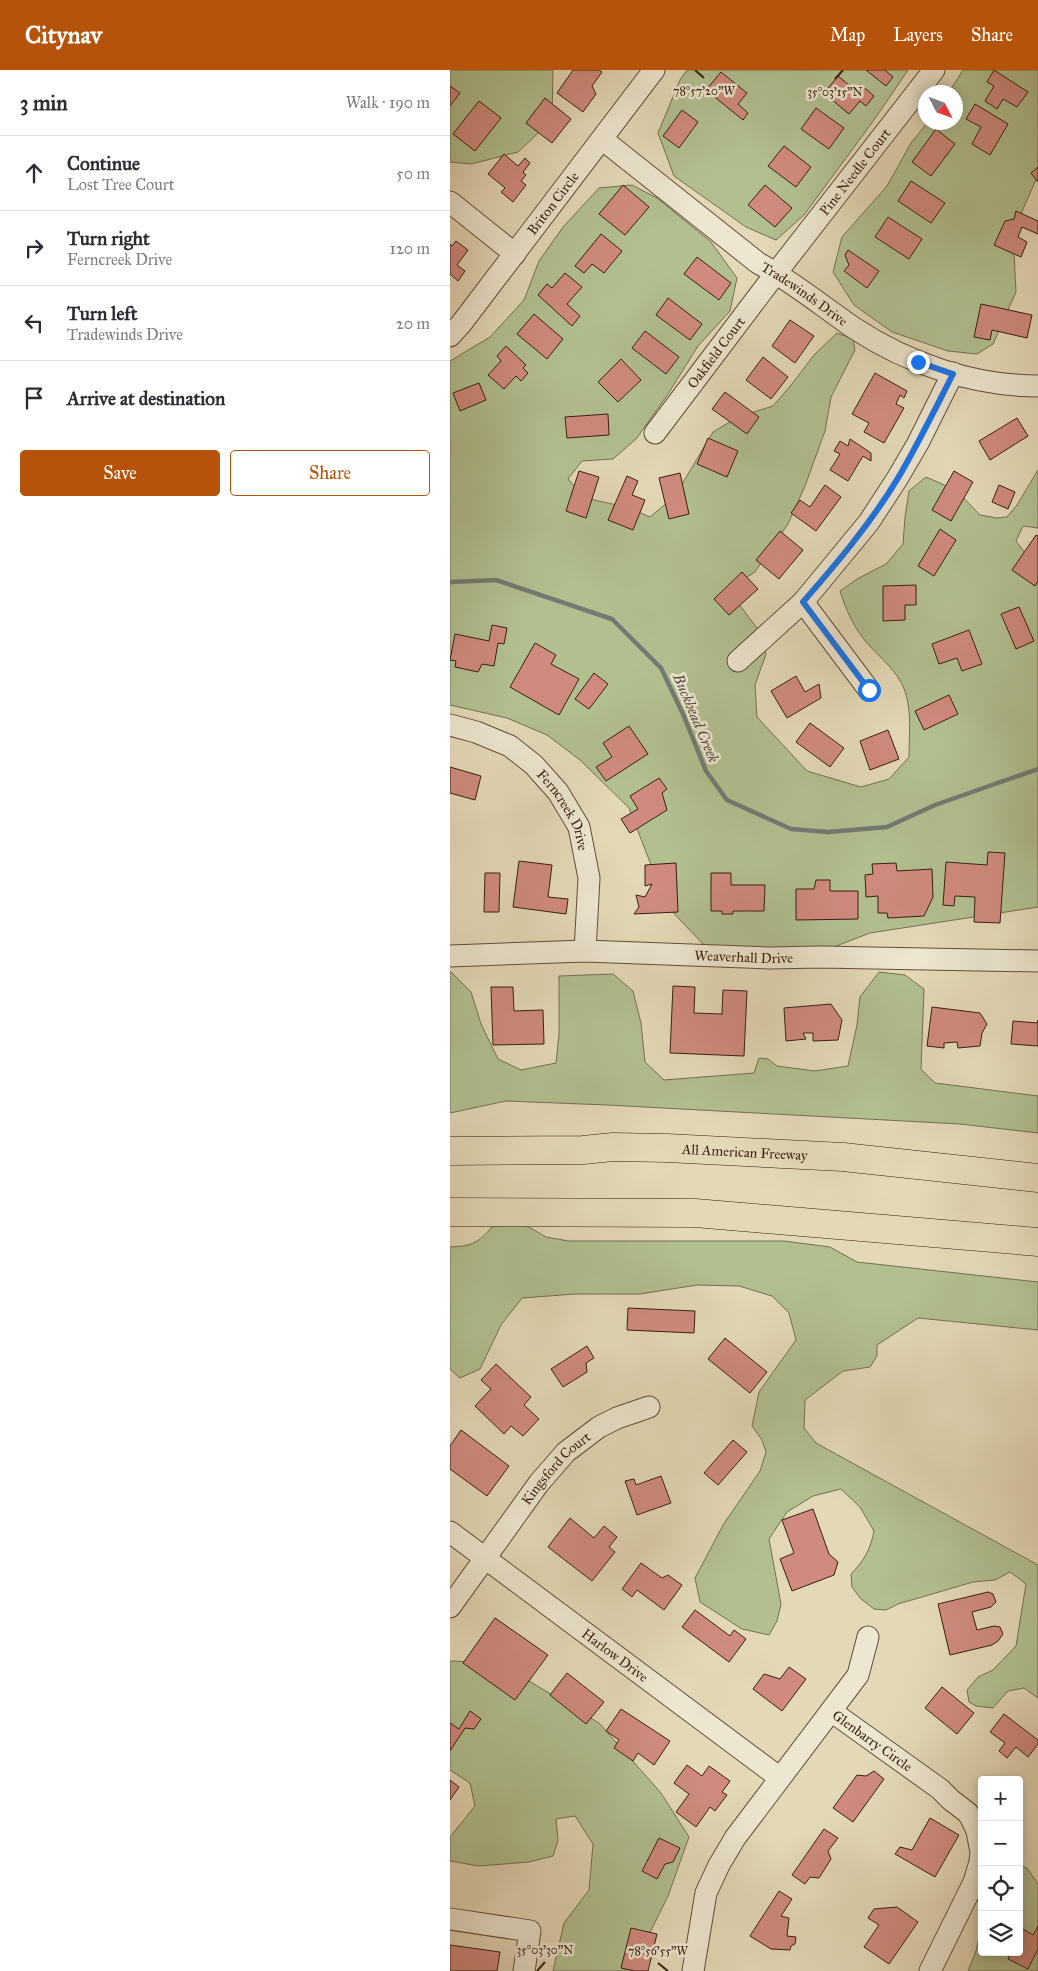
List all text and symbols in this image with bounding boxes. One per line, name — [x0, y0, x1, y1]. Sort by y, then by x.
text: Citynav — [25, 20, 102, 50]
text: Map — [830, 24, 865, 46]
text: Layers — [893, 24, 943, 46]
text: Share — [971, 24, 1013, 46]
text: 78°57'20"W — [673, 84, 736, 98]
text: 35°03'15"N — [807, 85, 863, 99]
north arrow — [918, 85, 963, 130]
text: 3 min — [20, 90, 68, 116]
text: Walk · 190 m — [346, 93, 430, 112]
street label: Pine Needle Court — [816, 125, 894, 219]
text: Continue — [67, 152, 140, 175]
icon: ahead — [20, 159, 48, 187]
text: 50 m — [396, 164, 430, 183]
street label: Briton Circle — [524, 168, 583, 239]
text: Lost Tree Court — [67, 175, 174, 194]
text: Turn right — [67, 227, 150, 250]
icon: right — [20, 234, 48, 262]
text: 120 m — [390, 239, 430, 258]
text: Ferncreek Drive — [67, 250, 172, 269]
street label: Tradewinds Drive — [758, 258, 851, 330]
text: Turn left — [67, 302, 137, 325]
icon: left — [20, 309, 48, 337]
text: 20 m — [396, 314, 430, 333]
street label: Oakfield Court — [684, 314, 749, 392]
text: Tradewinds Drive — [67, 325, 183, 344]
route end — [907, 351, 930, 374]
icon: arrive — [20, 384, 48, 412]
text: Arrive at destination — [67, 387, 225, 410]
button: Save — [20, 450, 220, 496]
button: Share — [230, 450, 430, 496]
water label: Buckhead Creek — [669, 670, 723, 766]
route start — [858, 679, 881, 702]
street label: Ferncreek Drive — [533, 766, 591, 852]
street label: Weaverhall Drive — [694, 947, 793, 967]
street label: All American Freeway — [681, 1141, 808, 1164]
street label: Kingsford Court — [518, 1428, 594, 1508]
street label: Harlow Drive — [578, 1625, 652, 1686]
street label: Glenbarry Circle — [829, 1707, 916, 1776]
map controls — [978, 1776, 1023, 1956]
button: + — [978, 1776, 1023, 1821]
button: − — [978, 1821, 1023, 1866]
button: locate — [978, 1866, 1023, 1911]
button: layers — [978, 1911, 1023, 1956]
text: 35°03'30"N — [516, 1943, 574, 1957]
text: 78°56'55"W — [628, 1944, 689, 1958]

